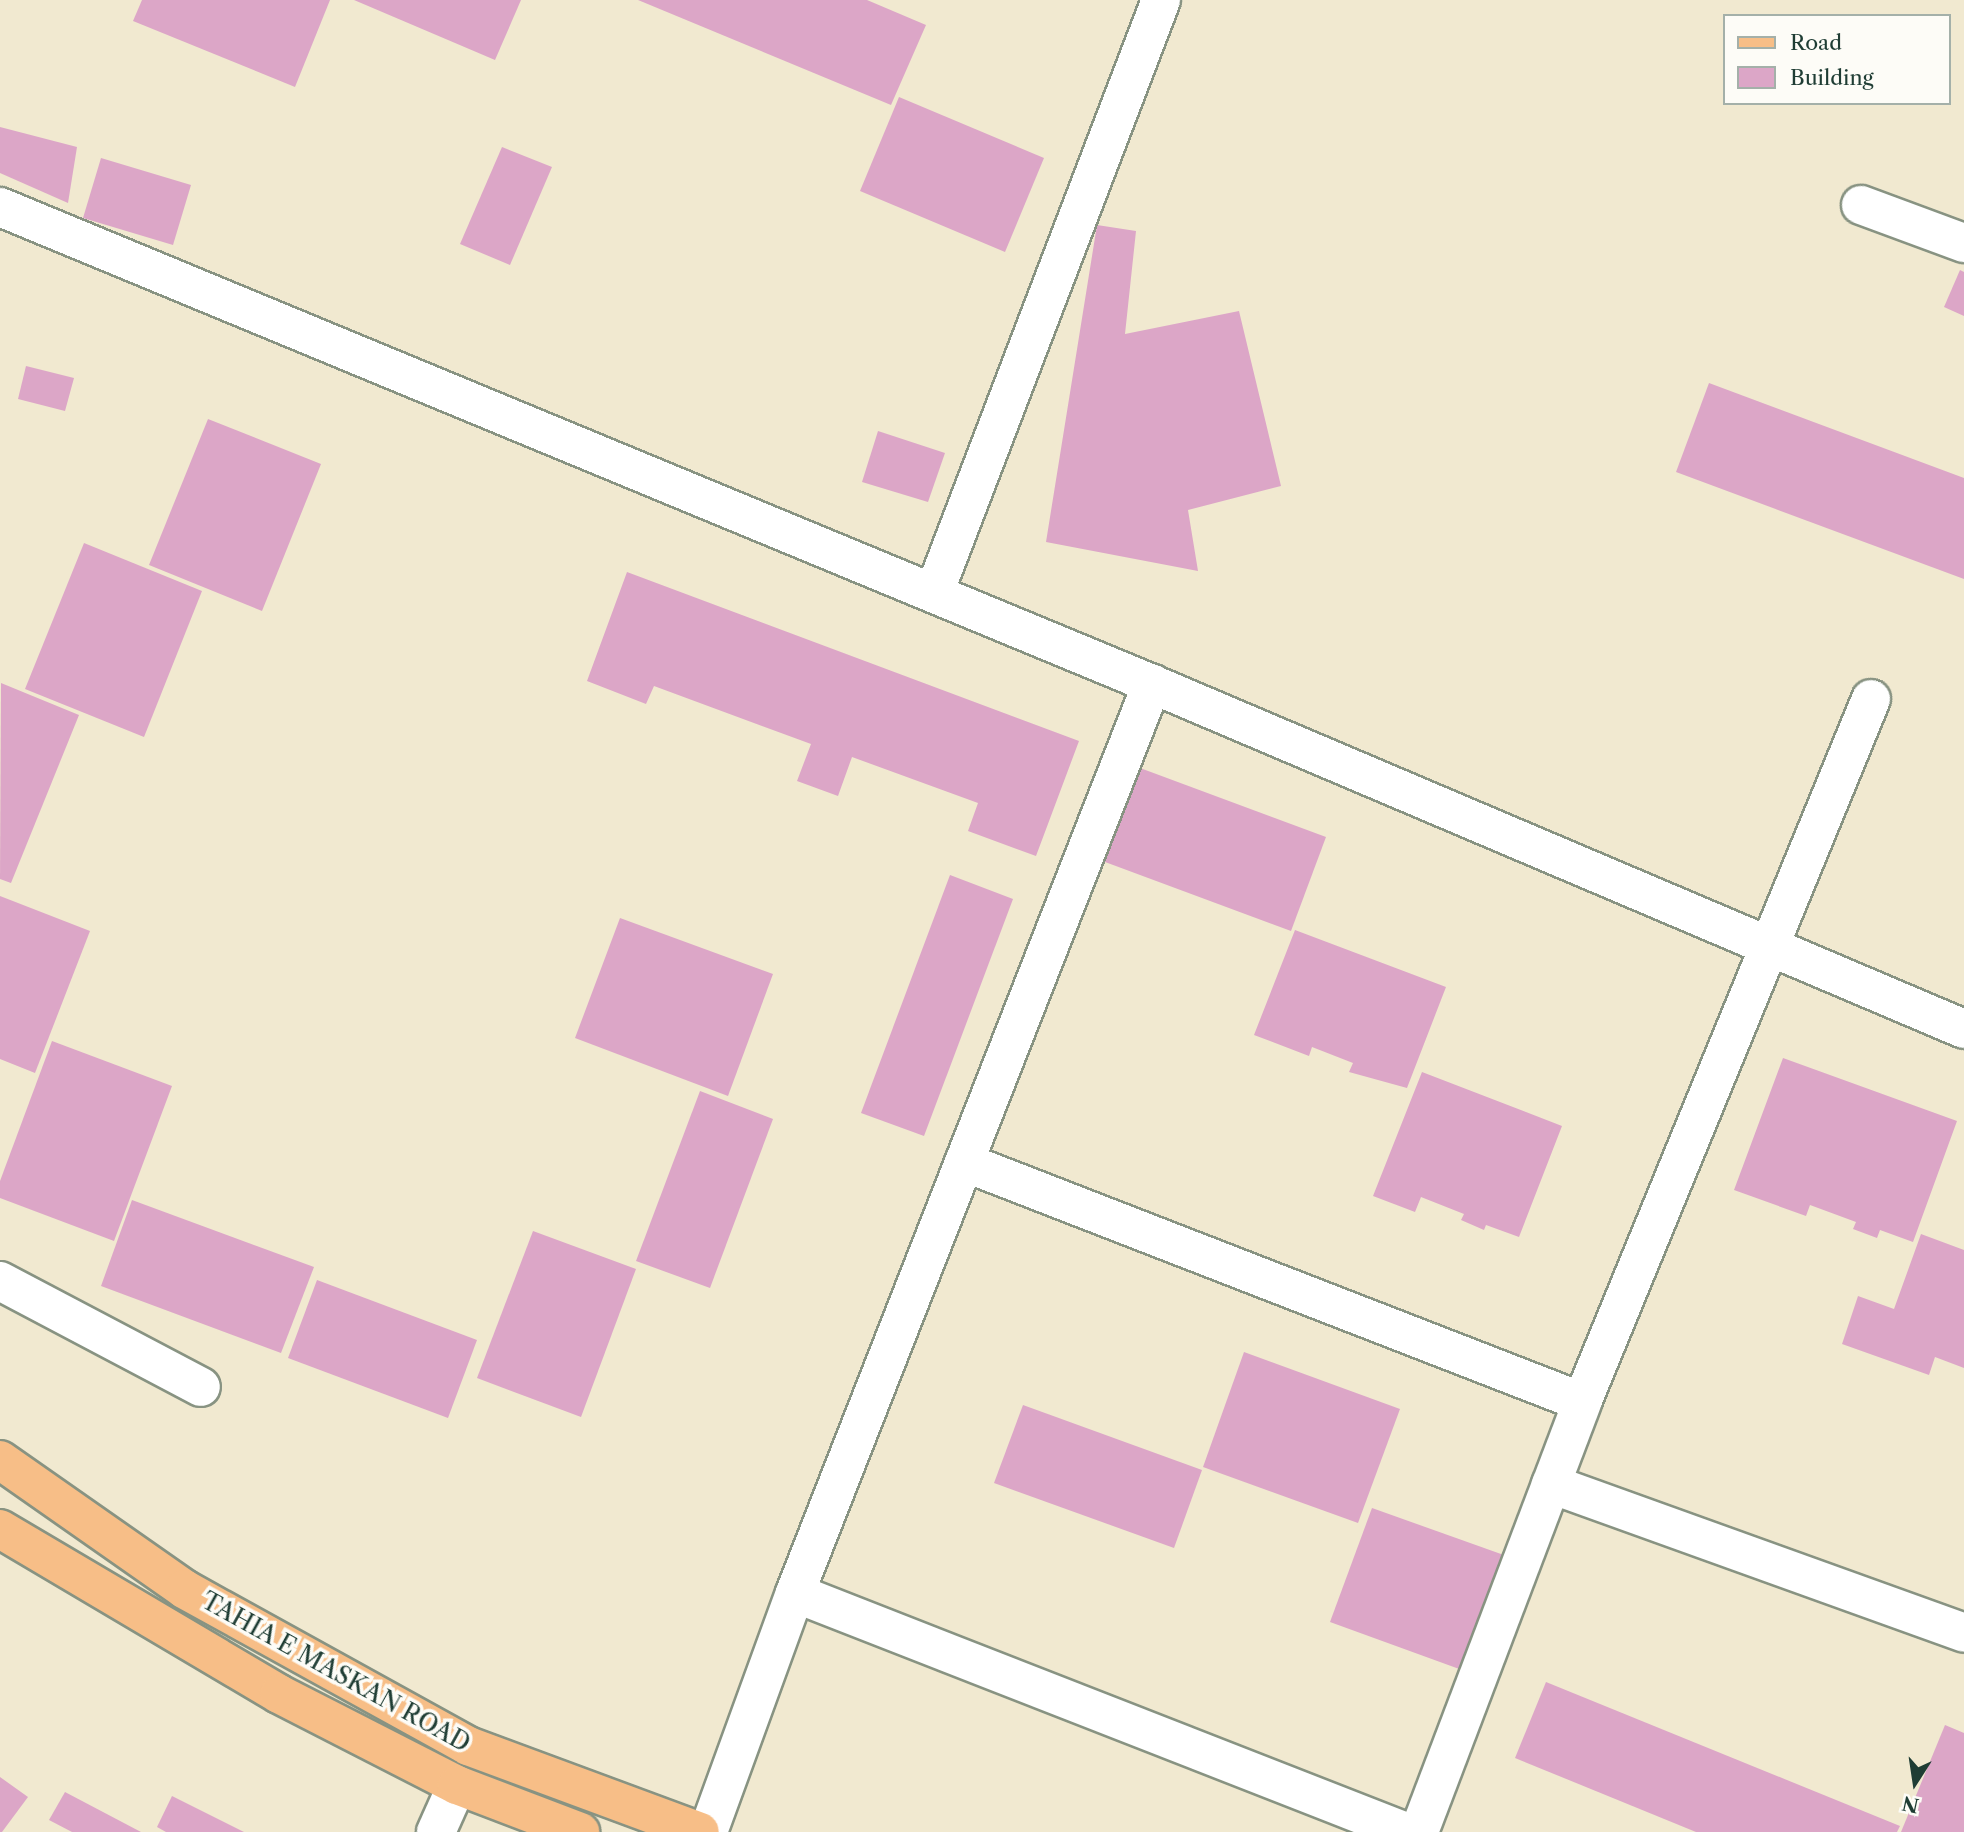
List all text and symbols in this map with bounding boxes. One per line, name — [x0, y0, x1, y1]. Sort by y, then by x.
legend — [1722, 14, 1950, 105]
text: Road — [1790, 30, 1842, 55]
text: Building — [1790, 65, 1874, 90]
street label: TAHIA E MASKAN ROAD — [196, 1586, 476, 1758]
north arrow — [1880, 1748, 1950, 1818]
text: N — [1900, 1791, 1921, 1817]

